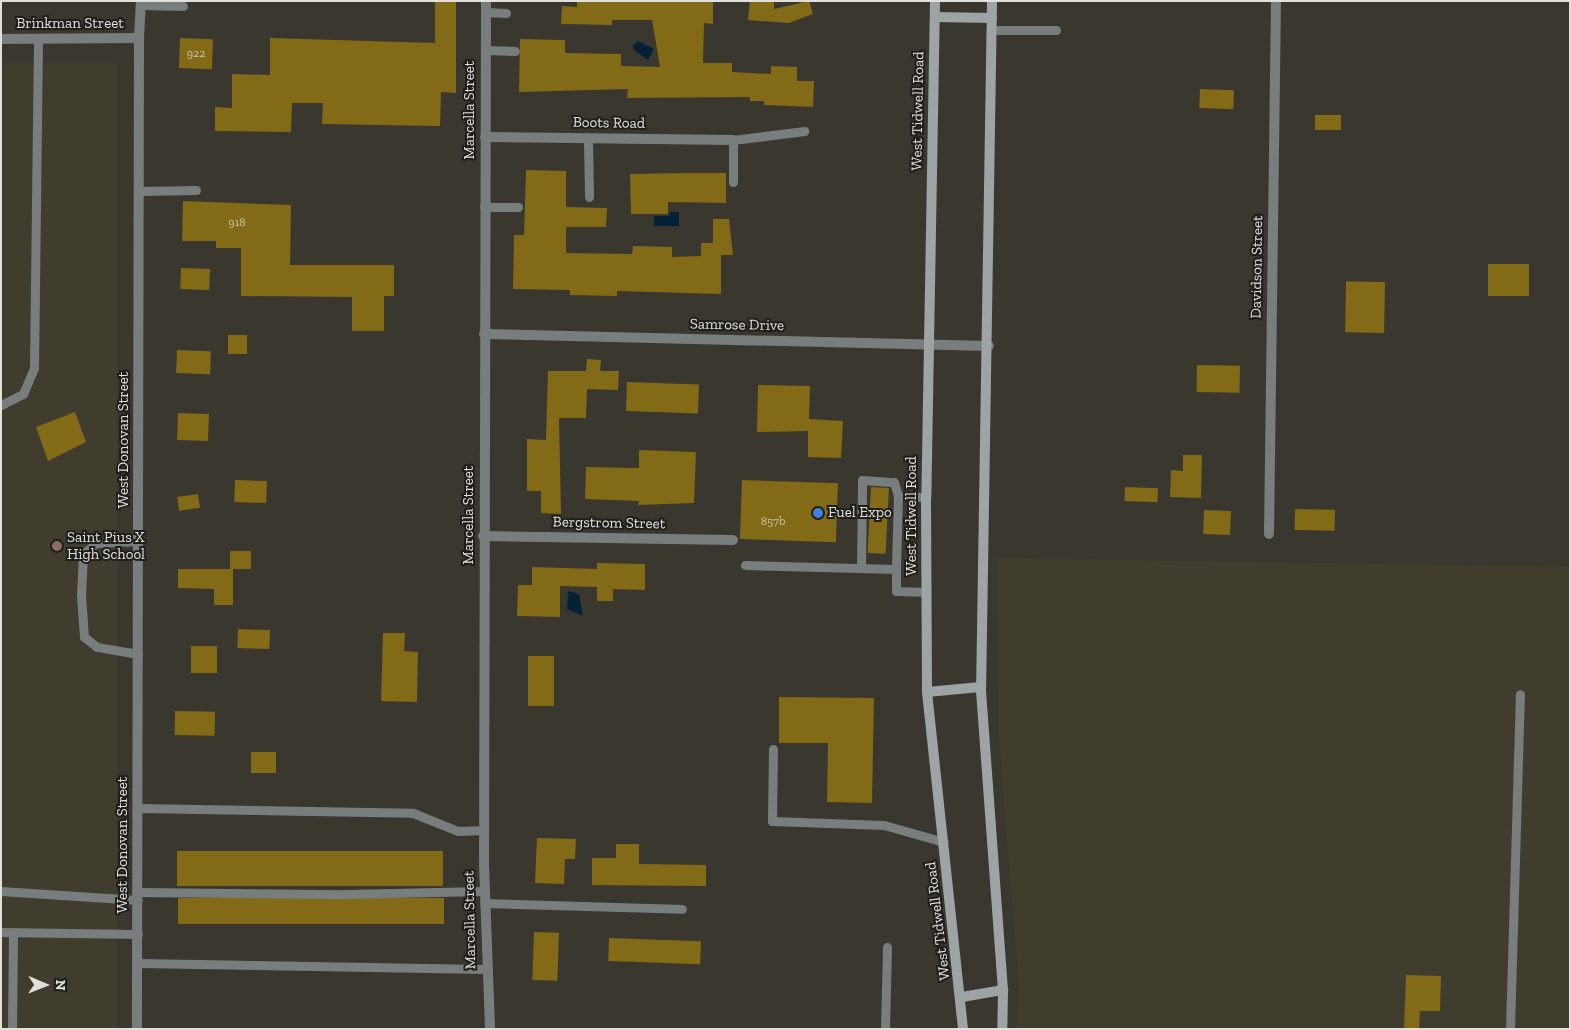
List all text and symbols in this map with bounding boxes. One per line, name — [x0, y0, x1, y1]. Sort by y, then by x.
street label: Brinkman Street — [16, 15, 124, 33]
house number: 922 — [187, 47, 205, 61]
street label: West Tidwell Road — [908, 51, 928, 171]
street label: Marcella Street — [461, 61, 479, 159]
street label: Boots Road — [573, 113, 645, 133]
street label: Davidson Street — [1247, 215, 1267, 319]
house number: 918 — [228, 216, 246, 230]
street label: Samrose Drive — [690, 315, 784, 335]
street label: West Donovan Street — [115, 372, 133, 508]
street label: West Tidwell Road — [903, 456, 921, 576]
street label: Marcella Street — [460, 466, 478, 564]
place label: Fuel Expo — [828, 504, 892, 522]
marker: Fuel Expo — [812, 507, 824, 519]
street label: Bergstrom Street — [553, 513, 665, 533]
house number: 857b — [761, 515, 785, 529]
place label: Saint Pius X High School — [67, 528, 145, 563]
marker: Saint Pius X High School — [51, 540, 63, 552]
street label: West Donovan Street — [114, 777, 132, 913]
street label: West Tidwell Road — [922, 861, 954, 981]
street label: Marcella Street — [460, 870, 480, 970]
north arrow — [20, 960, 70, 1010]
text: N — [52, 980, 69, 991]

